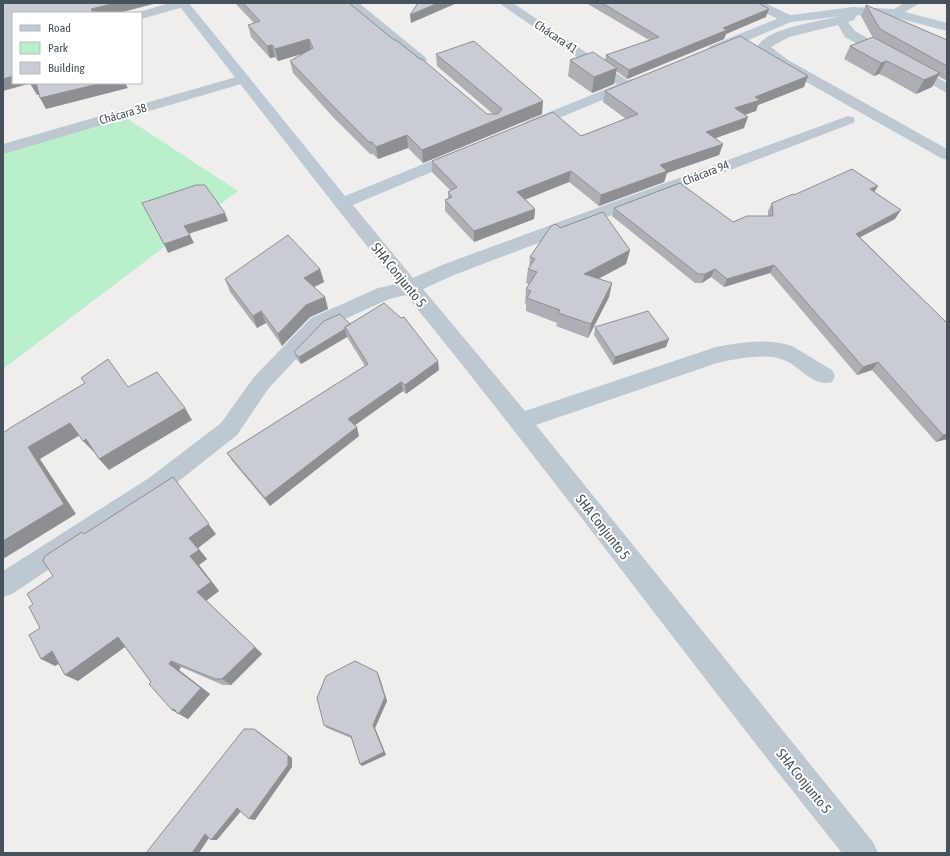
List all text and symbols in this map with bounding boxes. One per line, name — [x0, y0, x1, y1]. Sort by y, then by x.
legend — [12, 12, 142, 84]
street label: Chácara 41 — [532, 18, 580, 57]
text: Road — [48, 21, 71, 35]
text: Park — [48, 41, 69, 55]
text: Building — [48, 61, 86, 75]
street label: Chácara 38 — [98, 100, 149, 127]
street label: Chácara 94 — [681, 158, 732, 188]
street label: SHA Conjunto 5 — [368, 240, 430, 310]
street label: SHA Conjunto 5 — [573, 491, 633, 563]
street label: SHA Conjunto 5 — [773, 746, 835, 816]

